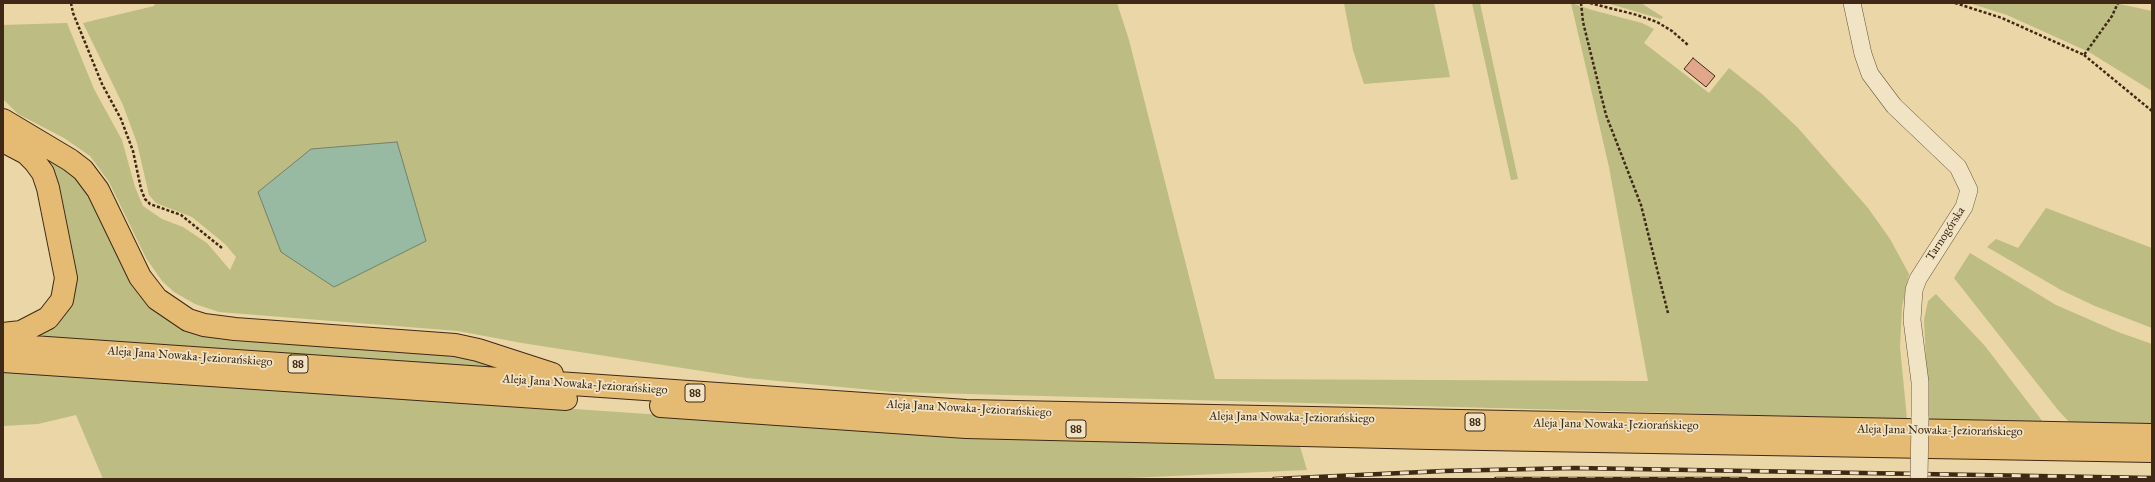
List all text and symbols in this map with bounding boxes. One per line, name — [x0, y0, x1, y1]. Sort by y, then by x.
street label: Tarnogórska — [1923, 205, 1969, 263]
street label: Aleja Jana Nowaka-Jeziorańskiego — [107, 344, 273, 370]
road number: 88 — [288, 355, 308, 373]
street label: Aleja Jana Nowaka-Jeziorańskiego — [502, 372, 668, 398]
road number: 88 — [685, 384, 705, 402]
street label: Aleja Jana Nowaka-Jeziorańskiego — [886, 397, 1052, 421]
street label: Aleja Jana Nowaka-Jeziorańskiego — [1209, 409, 1375, 427]
road number: 88 — [1465, 413, 1485, 431]
street label: Aleja Jana Nowaka-Jeziorańskiego — [1533, 416, 1699, 434]
road number: 88 — [1066, 420, 1086, 438]
street label: Aleja Jana Nowaka-Jeziorańskiego — [1857, 422, 2023, 440]

